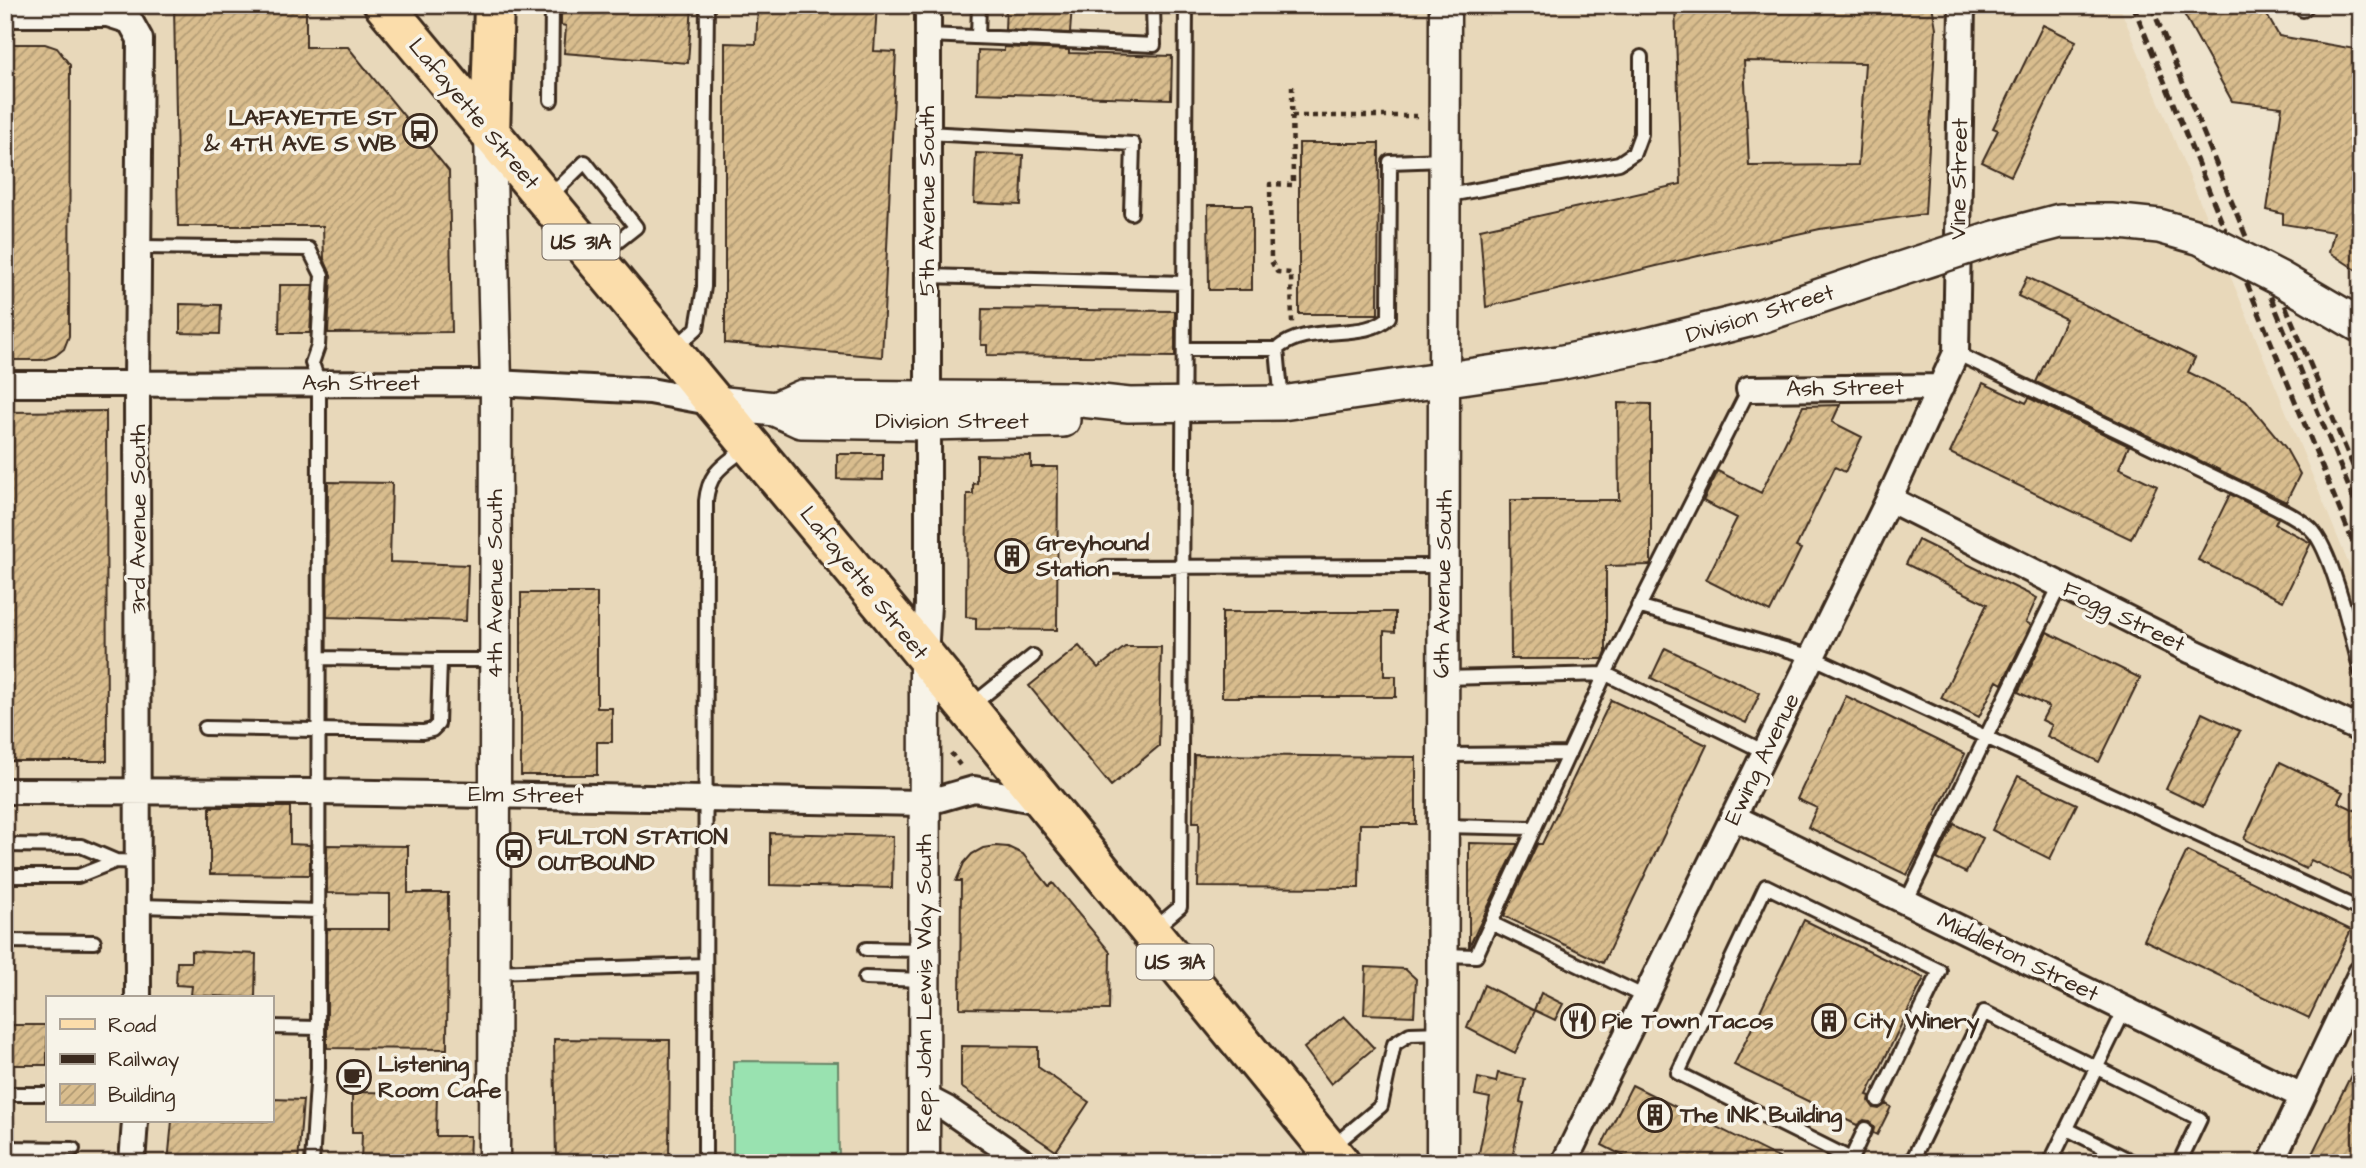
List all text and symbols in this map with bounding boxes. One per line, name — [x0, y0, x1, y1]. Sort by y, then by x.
street label: Lafayette Street — [400, 31, 548, 198]
place label: LAFAYETTE ST & 4TH AVE S WB — [203, 102, 397, 160]
street label: 5th Avenue South — [911, 105, 943, 296]
bus stop icon: LAFAYETTE ST & 4TH AVE S WB — [401, 112, 439, 150]
street label: Vine Street — [1942, 117, 1976, 240]
road number: US 31A — [542, 224, 620, 260]
street label: Division Street — [1682, 276, 1839, 352]
street label: Ash Street — [302, 367, 421, 399]
street label: Ash Street — [1786, 371, 1905, 405]
street label: Division Street — [875, 405, 1029, 437]
street label: 3rd Avenue South — [122, 424, 154, 614]
street label: 4th Avenue South — [479, 489, 511, 679]
street label: 6th Avenue South — [1425, 489, 1461, 678]
street label: Lafayette Street — [791, 499, 936, 668]
place label: Greyhound Station — [1035, 527, 1149, 585]
building icon: Greyhound Station — [993, 537, 1031, 575]
street label: Fogg Street — [2057, 574, 2191, 662]
street label: Ewing Avenue — [1716, 688, 1809, 831]
street label: Elm Street — [468, 778, 585, 812]
place label: FULTON STATION OUTBOUND — [538, 821, 728, 879]
bus stop icon: FULTON STATION OUTBOUND — [495, 831, 533, 869]
street label: Rep. John Lewis Way South — [908, 834, 941, 1132]
street label: Middleton Street — [1932, 904, 2105, 1010]
road number: US 31A — [1136, 944, 1214, 979]
legend — [46, 996, 273, 1122]
restaurant icon: Pie Town Tacos — [1559, 1002, 1597, 1040]
building icon: City Winery — [1810, 1002, 1848, 1040]
place label: Pie Town Tacos — [1602, 1005, 1774, 1037]
place label: City Winery — [1854, 1005, 1980, 1039]
text: Road — [108, 1011, 156, 1040]
text: Railway — [108, 1045, 180, 1076]
place label: Listening Room Cafe — [378, 1048, 502, 1106]
cafe icon: Listening Room Cafe — [335, 1058, 373, 1096]
text: Building — [108, 1081, 176, 1112]
building icon: The INK Building — [1636, 1096, 1674, 1134]
place label: The INK Building — [1679, 1099, 1842, 1132]

